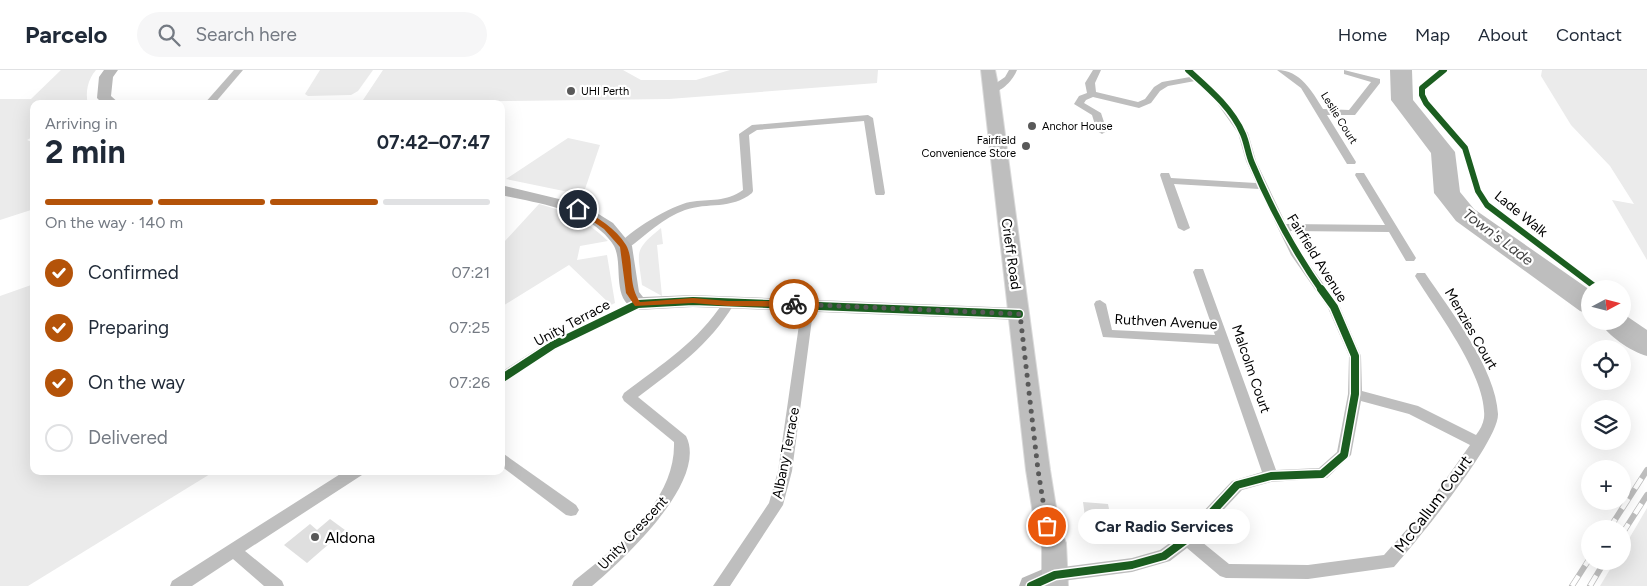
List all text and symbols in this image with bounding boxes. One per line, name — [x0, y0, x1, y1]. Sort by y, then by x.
search box — [137, 12, 487, 57]
text: Parcelo — [25, 20, 107, 49]
icon: search — [155, 21, 183, 49]
text: Search here — [195, 23, 297, 46]
text: Home — [1338, 24, 1387, 46]
text: Map — [1415, 24, 1450, 46]
text: About — [1478, 24, 1528, 46]
text: Contact — [1556, 24, 1622, 46]
marker: UHI Perth — [565, 85, 577, 97]
place label: UHI Perth — [581, 85, 629, 98]
street label: Leslie Court — [1318, 90, 1360, 146]
text: Arriving in — [45, 114, 117, 133]
marker: Anchor House — [1026, 120, 1038, 132]
place label: Anchor House — [1042, 120, 1112, 133]
text: 07:42–07:47 — [377, 131, 490, 154]
text: 2 min — [45, 133, 126, 171]
place label: Fairfield Convenience Store — [922, 134, 1016, 160]
marker: Fairfield Convenience Store — [1020, 140, 1032, 152]
street label: Lade Walk — [1491, 187, 1551, 241]
pin — [557, 188, 599, 230]
icon: home — [564, 195, 592, 223]
water label: Town's Lade — [1459, 205, 1537, 269]
street label: Fairfield Avenue — [1283, 211, 1351, 306]
text: On the way · 140 m — [45, 213, 183, 232]
street label: Crieff Road — [998, 217, 1024, 291]
icon: check — [45, 259, 73, 287]
text: Confirmed — [88, 261, 179, 284]
text: 07:21 — [452, 263, 490, 282]
courier — [769, 279, 819, 329]
north arrow — [1581, 280, 1631, 330]
map controls — [1581, 280, 1631, 570]
street label: Menzies Court — [1441, 285, 1501, 373]
icon: bike — [780, 290, 808, 318]
street label: Unity Terrace — [531, 296, 613, 350]
street label: Ruthven Avenue — [1114, 311, 1218, 333]
icon: check — [45, 314, 73, 342]
text: Preparing — [88, 316, 169, 339]
text: 07:25 — [449, 318, 490, 337]
street label: Malcolm Court — [1228, 323, 1274, 415]
button: locate — [1581, 340, 1631, 390]
icon: check — [45, 369, 73, 397]
text: On the way — [88, 371, 185, 394]
text: 07:26 — [449, 373, 490, 392]
button: layers — [1581, 400, 1631, 450]
street label: Albany Terrace — [769, 406, 803, 500]
text: Delivered — [88, 426, 168, 449]
street label: McCallum Court — [1390, 452, 1476, 556]
button: + — [1581, 460, 1631, 510]
street label: Unity Crescent — [595, 493, 671, 573]
pin — [1026, 505, 1068, 547]
callout: Car Radio Services — [1077, 508, 1250, 544]
icon: bag — [1033, 512, 1061, 540]
text: Car Radio Services — [1095, 517, 1233, 536]
button: − — [1581, 520, 1631, 570]
place label: Aldona — [325, 528, 375, 547]
marker: Aldona — [309, 531, 321, 543]

